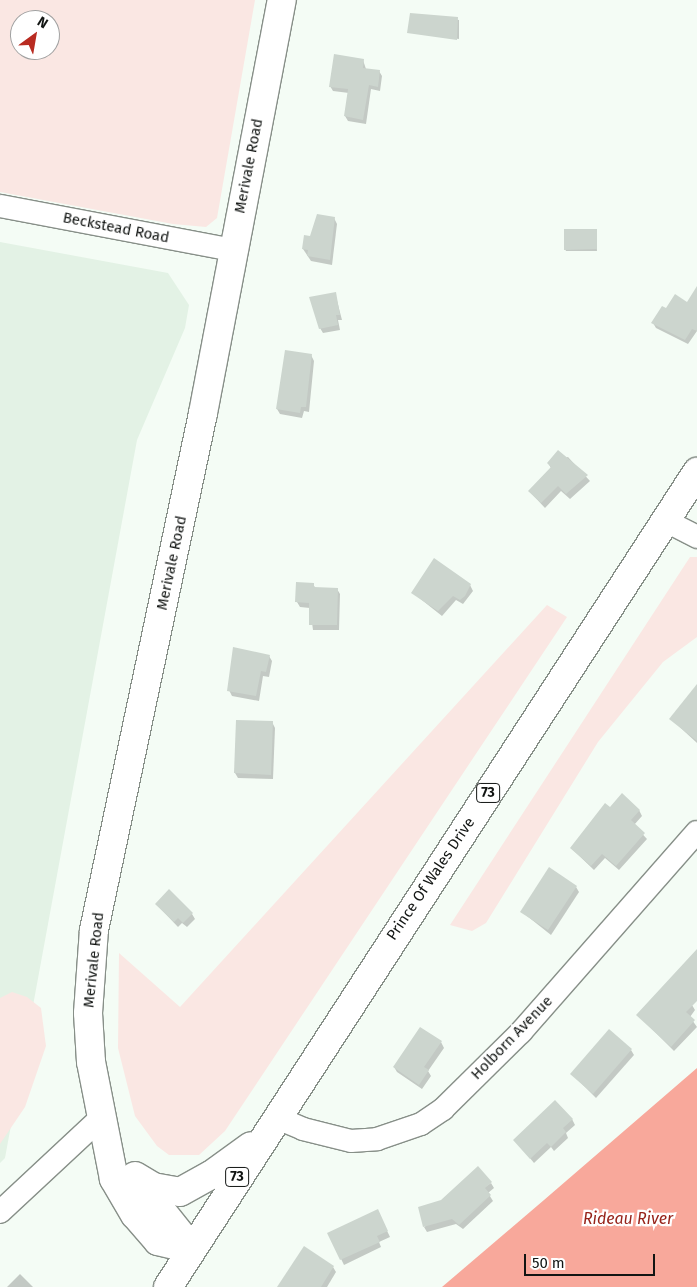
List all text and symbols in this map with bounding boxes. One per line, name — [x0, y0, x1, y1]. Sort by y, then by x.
north arrow — [10, 10, 60, 60]
text: N — [34, 13, 51, 32]
street label: Merivale Road — [231, 117, 267, 215]
street label: Beckstead Road — [61, 209, 171, 247]
street label: Merivale Road — [153, 514, 191, 612]
road number: 73 — [476, 781, 500, 804]
street label: Prince Of Wales Drive — [383, 814, 479, 944]
street label: Merivale Road — [80, 911, 108, 1009]
street label: Holborn Avenue — [468, 992, 556, 1084]
road number: 73 — [224, 1166, 250, 1188]
water label: Rideau River — [583, 1209, 673, 1229]
scale bar — [527, 1244, 658, 1276]
text: 50 m — [532, 1254, 565, 1272]

